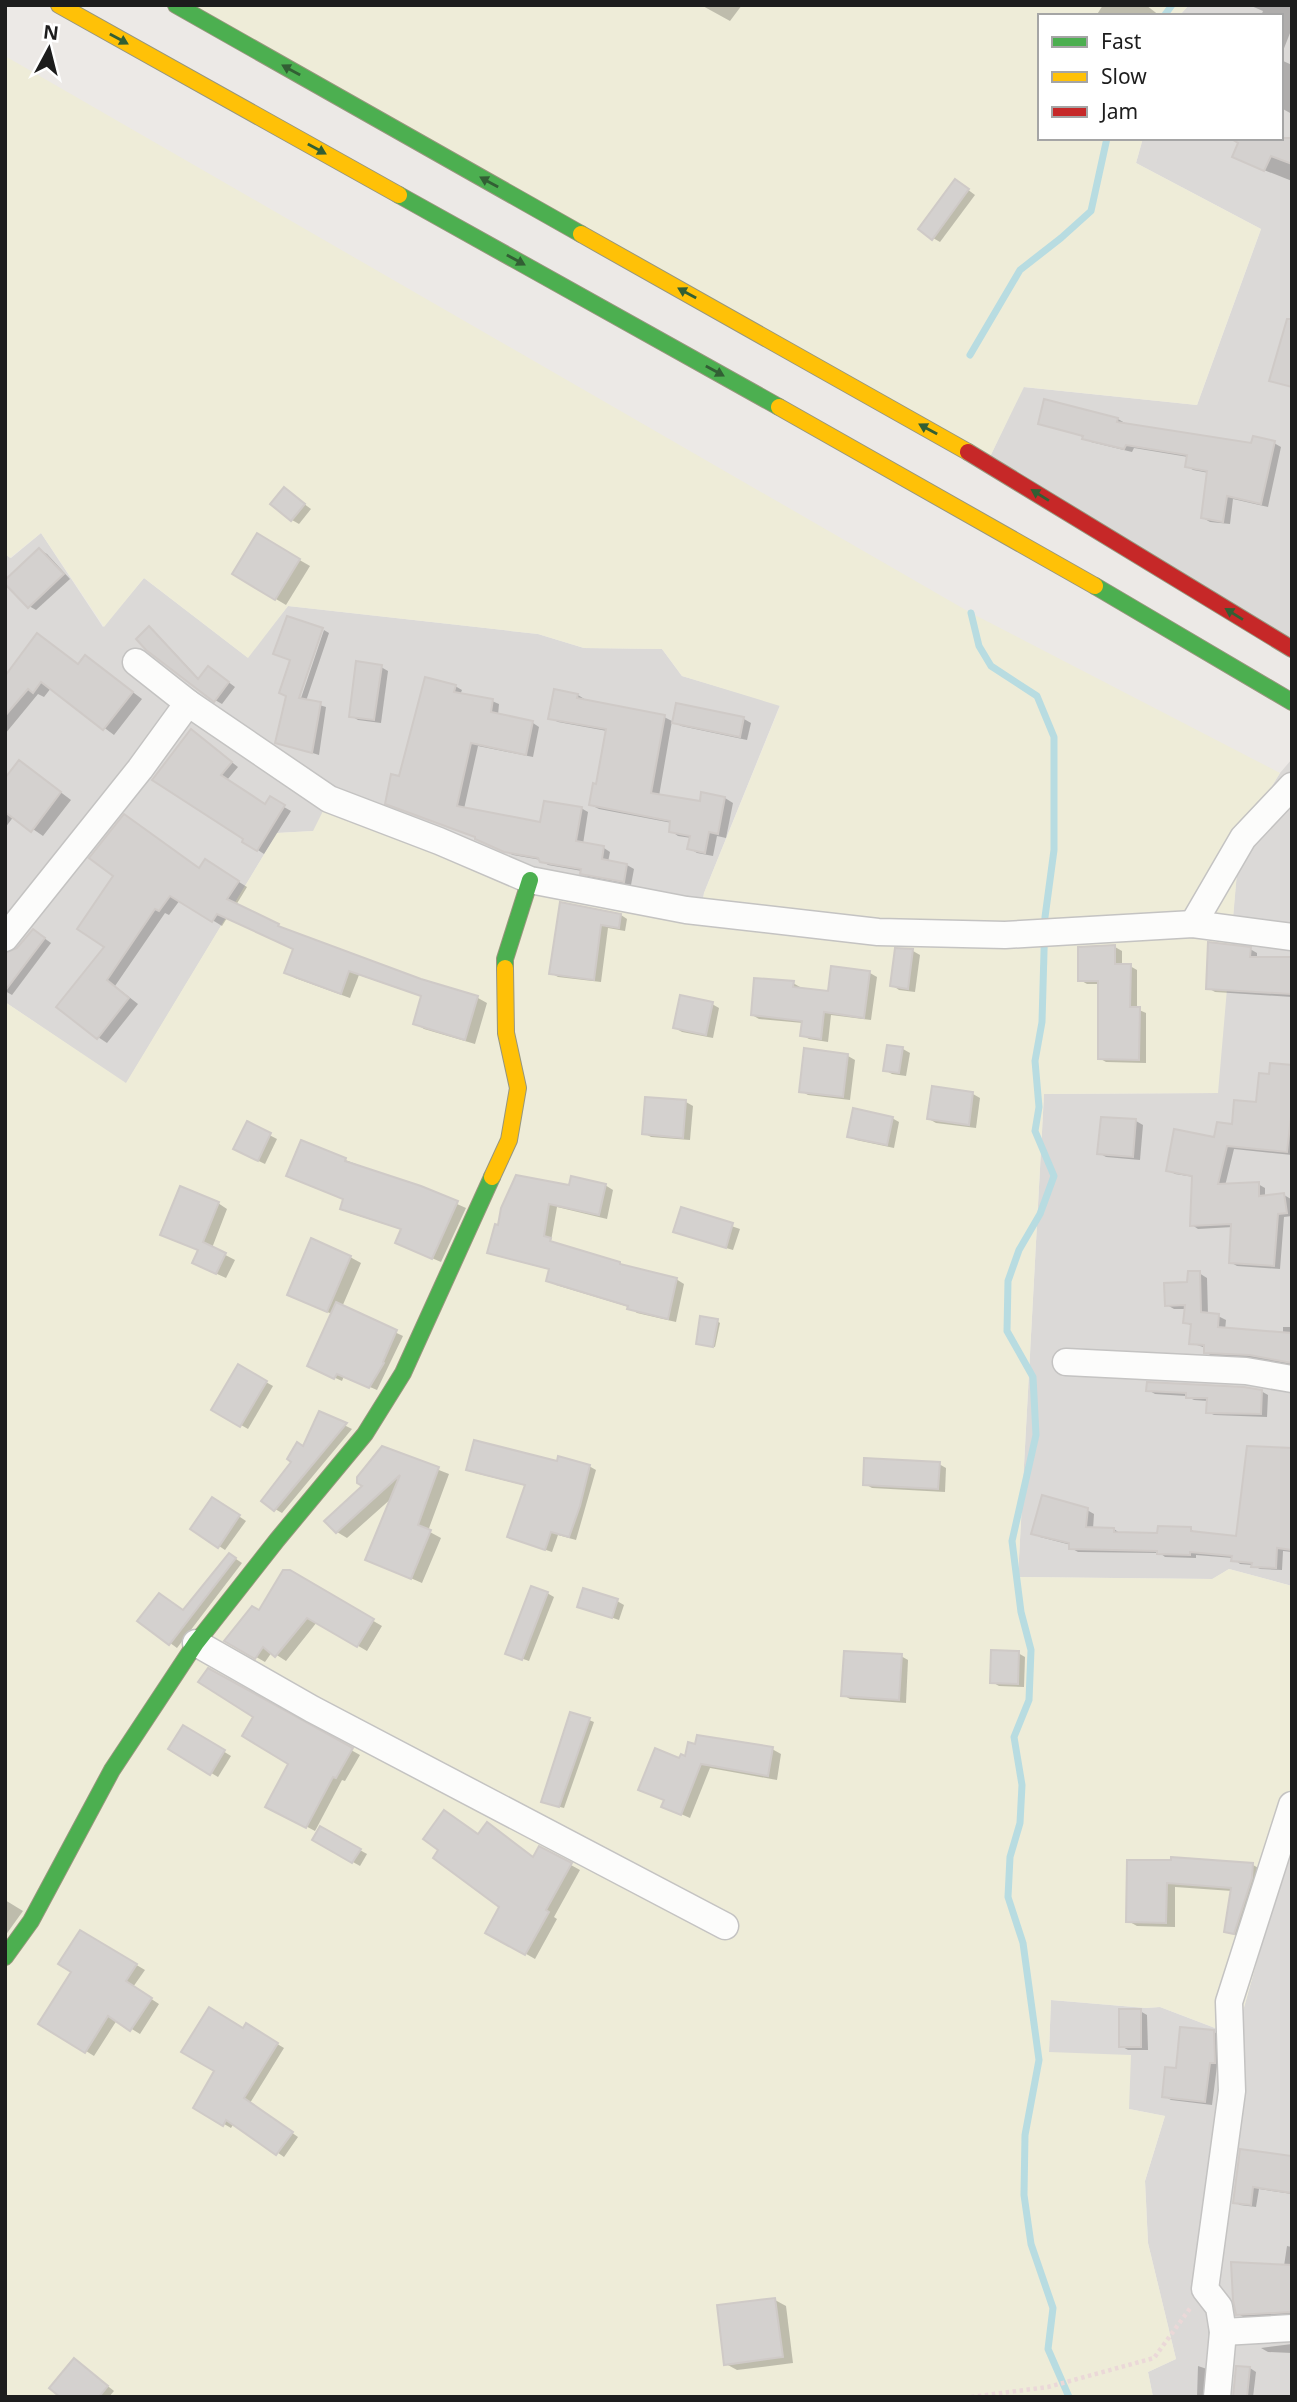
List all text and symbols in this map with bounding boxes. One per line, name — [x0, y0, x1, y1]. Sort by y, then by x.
north arrow — [14, 14, 84, 84]
legend — [1038, 14, 1283, 140]
text: N — [42, 18, 60, 46]
text: Fast — [1101, 27, 1142, 55]
one-way arrow — [109, 32, 129, 44]
text: Slow — [1101, 62, 1147, 90]
one-way arrow — [281, 64, 300, 76]
text: Jam — [1099, 97, 1138, 125]
one-way arrow — [308, 143, 327, 155]
one-way arrow — [479, 176, 499, 188]
one-way arrow — [506, 254, 526, 266]
one-way arrow — [677, 287, 697, 299]
one-way arrow — [705, 365, 724, 377]
one-way arrow — [918, 423, 938, 435]
one-way arrow — [1030, 488, 1049, 501]
one-way arrow — [1224, 607, 1243, 620]

